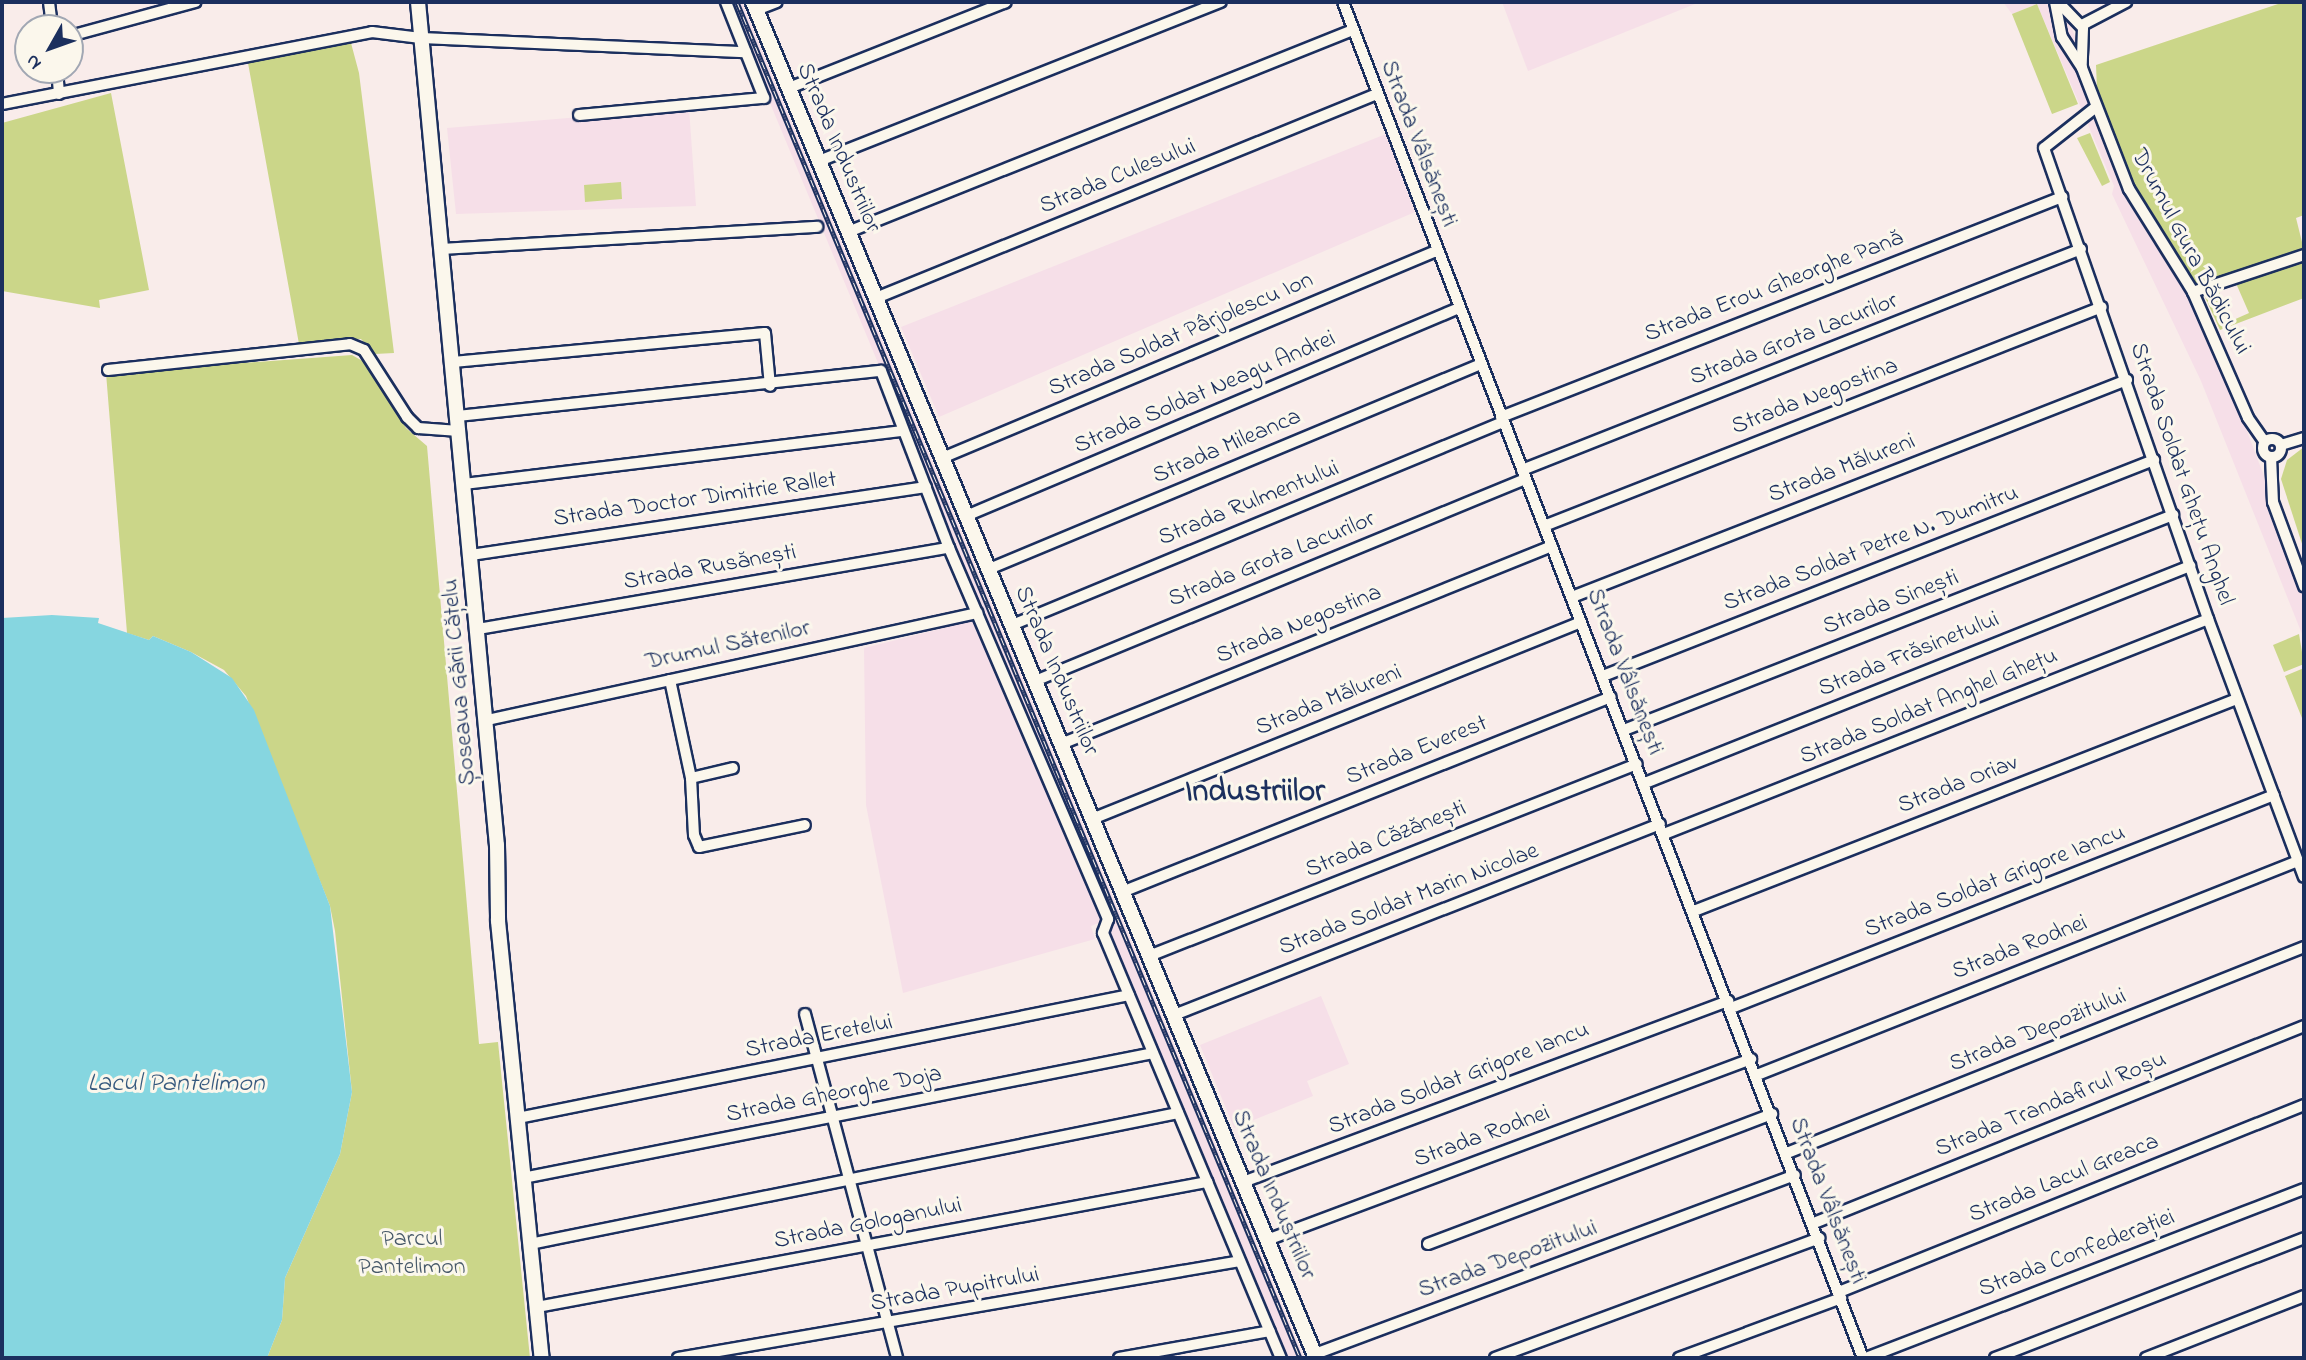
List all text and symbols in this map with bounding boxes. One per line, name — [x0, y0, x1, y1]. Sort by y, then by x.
north arrow — [14, 14, 84, 84]
text: N — [20, 48, 49, 75]
street label: Strada Vâlsănești — [1373, 57, 1463, 231]
street label: Strada Industriilor — [789, 59, 887, 237]
street label: Strada Culesului — [1036, 133, 1200, 221]
street label: Drumul Gura Bădicului — [2124, 144, 2256, 360]
street label: Strada Erou Gheorghe Pană — [1640, 224, 1908, 350]
street label: Strada Soldat Pârjolescu Ion — [1044, 266, 1318, 404]
street label: Strada Grota Lacurilor — [1686, 287, 1902, 393]
street label: Strada Soldat Neagu Andrei — [1070, 325, 1340, 461]
street label: Strada Soldat Ghețu Anghel — [2123, 339, 2239, 609]
street label: Strada Negostina — [1728, 352, 1902, 442]
street label: Strada Mileanca — [1148, 403, 1306, 491]
street label: Strada Mălureni — [1764, 428, 1920, 510]
street label: Strada Rulmentului — [1154, 455, 1344, 553]
street label: Strada Doctor Dimitrie Rallet — [552, 466, 838, 534]
street label: Strada Soldat Petre N. Dumitru — [1719, 479, 2023, 619]
street label: Strada Grota Lacurilor — [1165, 505, 1379, 615]
street label: Strada Rusănești — [621, 539, 799, 597]
street label: Strada Sinești — [1819, 564, 1963, 642]
street label: Șoseaua Gării Cățelu — [437, 577, 483, 787]
street label: Strada Negostina — [1212, 579, 1386, 671]
street label: Strada Industriilor — [1007, 582, 1105, 760]
street label: Strada Vâlsănești — [1579, 585, 1669, 759]
street label: Strada Frăsinetului — [1814, 606, 2004, 704]
street label: Drumul Sătenilor — [643, 615, 813, 677]
street label: Strada Soldat Anghel Ghețu — [1796, 642, 2062, 772]
street label: Strada Mălureni — [1252, 659, 1406, 743]
street label: Strada Everest — [1342, 710, 1492, 792]
street label: Strada Oriav — [1894, 749, 2022, 821]
district label: Industriilor — [1185, 774, 1325, 812]
street label: Strada Căzănești — [1301, 795, 1471, 885]
street label: Strada Soldat Grigore Iancu — [1861, 819, 2129, 945]
street label: Strada Soldat Marin Nicolae — [1275, 837, 1543, 963]
street label: Strada Rodnei — [1948, 909, 2092, 987]
street label: Strada Depozitului — [1945, 982, 2131, 1080]
street label: Strada Eretelui — [743, 1009, 895, 1065]
street label: Strada Soldat Grigore Iancu — [1325, 1016, 1593, 1142]
street label: Strada Trandafirul Roșu — [1931, 1045, 2171, 1165]
street label: Strada Gheorghe Doja — [724, 1060, 944, 1130]
water label: Lacul Pantelimon — [87, 1069, 265, 1101]
street label: Strada Rodnei — [1410, 1099, 1554, 1175]
street label: Strada Industriilor — [1224, 1106, 1322, 1284]
street label: Strada Vâlsănești — [1782, 1114, 1872, 1288]
street label: Strada Lacul Greaca — [1965, 1128, 2163, 1230]
street label: Strada Gologanului — [772, 1192, 964, 1256]
street label: Strada Confederației — [1975, 1203, 2179, 1305]
street label: Strada Depozitului — [1415, 1214, 1601, 1306]
park label: Parcul Pantelimon — [358, 1226, 466, 1282]
street label: Strada Pupitrului — [868, 1261, 1042, 1319]

